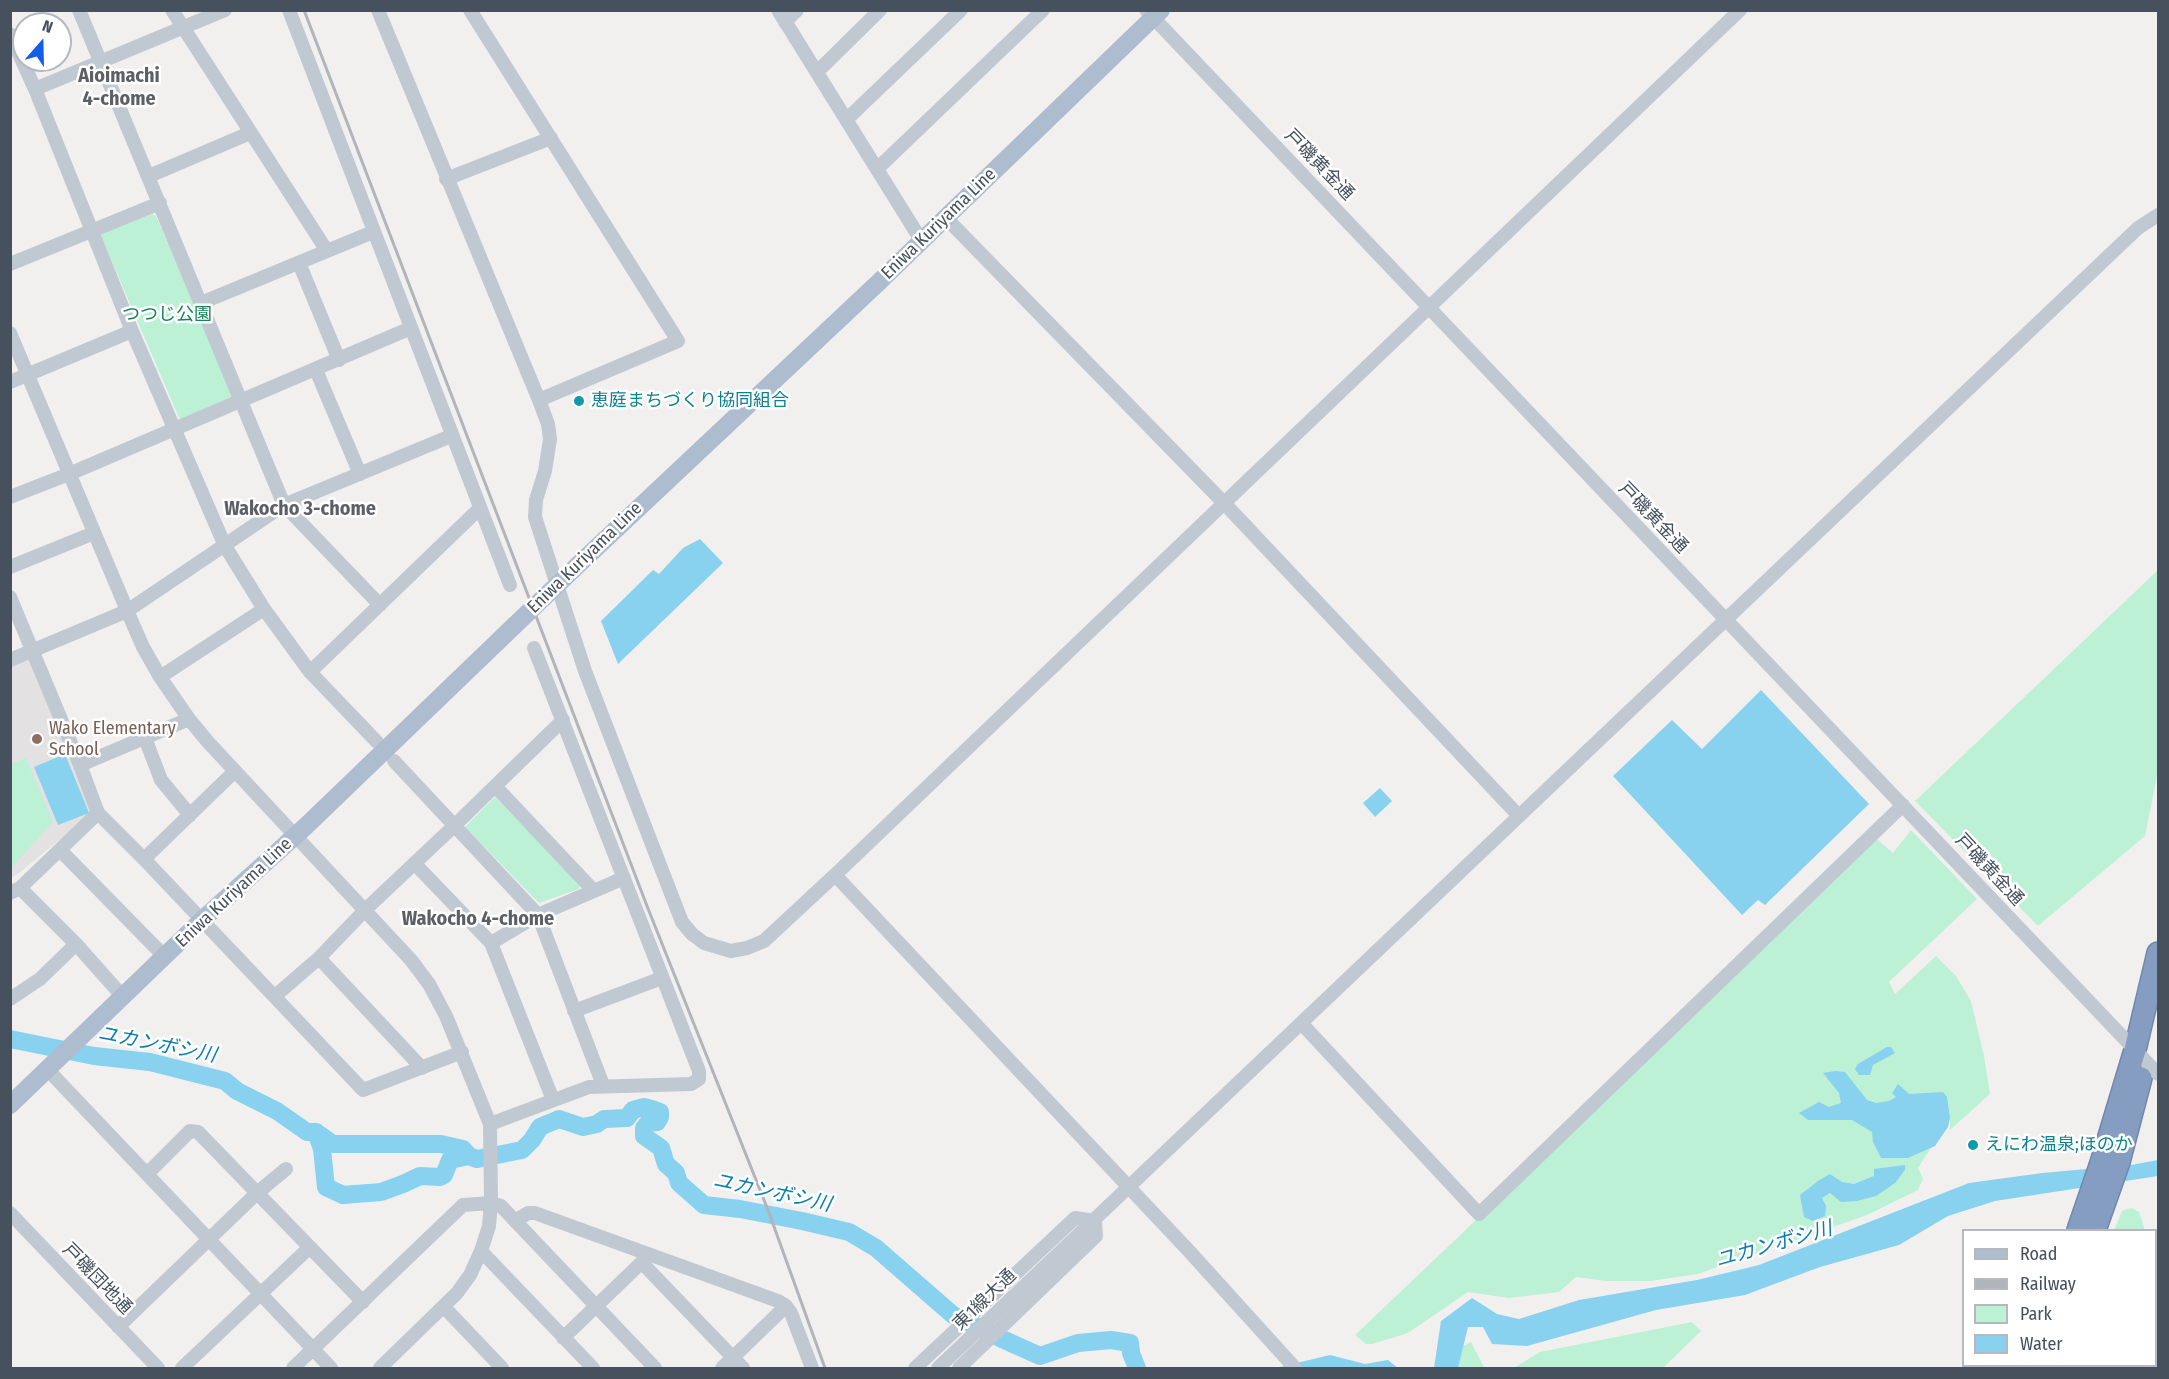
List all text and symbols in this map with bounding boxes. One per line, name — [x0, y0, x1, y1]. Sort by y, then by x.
north arrow — [12, 12, 72, 72]
text: N — [40, 16, 55, 37]
district label: Aioimachi 4-chome — [78, 64, 160, 111]
street label: 戸磯黄金通 — [1280, 125, 1358, 205]
street label: Eniwa Kuriyama Line — [877, 164, 1001, 284]
park label: つつじ公園 — [122, 304, 212, 326]
place label: 恵庭まちづくり協同組合 — [591, 390, 789, 412]
marker: 恵庭まちづくり協同組合 — [572, 394, 586, 408]
street label: 戸磯黄金通 — [1614, 478, 1692, 558]
district label: Wakocho 3-chome — [224, 497, 376, 521]
street label: Eniwa Kuriyama Line — [523, 498, 647, 618]
place label: Wako Elementary School — [49, 718, 176, 760]
marker: Wako Elementary School — [30, 732, 44, 746]
street label: 戸磯黄金通 — [1950, 830, 2028, 910]
street label: Eniwa Kuriyama Line — [171, 834, 297, 952]
district label: Wakocho 4-chome — [402, 907, 554, 931]
water label: ユカンボシ川 — [96, 1022, 218, 1068]
place label: えにわ温泉;ほのか — [1985, 1134, 2133, 1156]
marker: えにわ温泉;ほのか — [1966, 1138, 1980, 1152]
water label: ユカンボシ川 — [711, 1169, 833, 1217]
water label: ユカンボシ川 — [1713, 1217, 1835, 1273]
legend — [1962, 1229, 2157, 1367]
street label: 戸磯団地通 — [58, 1239, 136, 1319]
text: Road — [2020, 1243, 2057, 1265]
street label: 東1線大通 — [949, 1265, 1021, 1335]
text: Railway — [2020, 1273, 2076, 1295]
text: Park — [2020, 1303, 2052, 1325]
text: Water — [2020, 1333, 2063, 1355]

